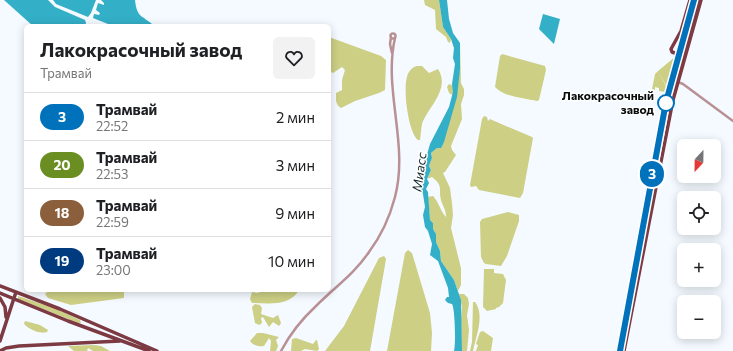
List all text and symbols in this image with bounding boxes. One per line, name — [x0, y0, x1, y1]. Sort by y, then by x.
button: heart — [273, 37, 315, 79]
text: Лакокрасочный завод — [40, 38, 242, 61]
text: Трамвай — [40, 65, 92, 81]
place label: Лакокрасочный завод — [562, 88, 655, 116]
marker: Лакокрасочный завод — [657, 94, 675, 112]
text: Трамвай — [96, 100, 157, 118]
text: 3 — [58, 108, 66, 125]
text: 2 мин — [276, 108, 315, 126]
text: 22:52 — [96, 118, 128, 134]
north arrow — [677, 139, 721, 183]
map controls — [677, 139, 721, 339]
text: Трамвай — [96, 148, 157, 166]
water label: Миасс — [408, 151, 430, 193]
text: 20 — [53, 156, 71, 173]
text: 3 мин — [276, 156, 315, 174]
line badge: 3 — [639, 161, 665, 187]
text: 3 — [648, 165, 656, 182]
text: 22:53 — [96, 166, 128, 182]
button: locate — [677, 191, 721, 235]
text: Трамвай — [96, 196, 157, 214]
text: 18 — [55, 204, 70, 221]
text: 9 мин — [275, 204, 315, 222]
text: 22:59 — [96, 214, 129, 230]
button: + — [677, 243, 721, 287]
text: Трамвай — [96, 244, 157, 262]
text: 19 — [55, 252, 69, 269]
text: 10 мин — [268, 252, 315, 270]
text: 23:00 — [96, 262, 131, 278]
button: − — [677, 295, 721, 339]

